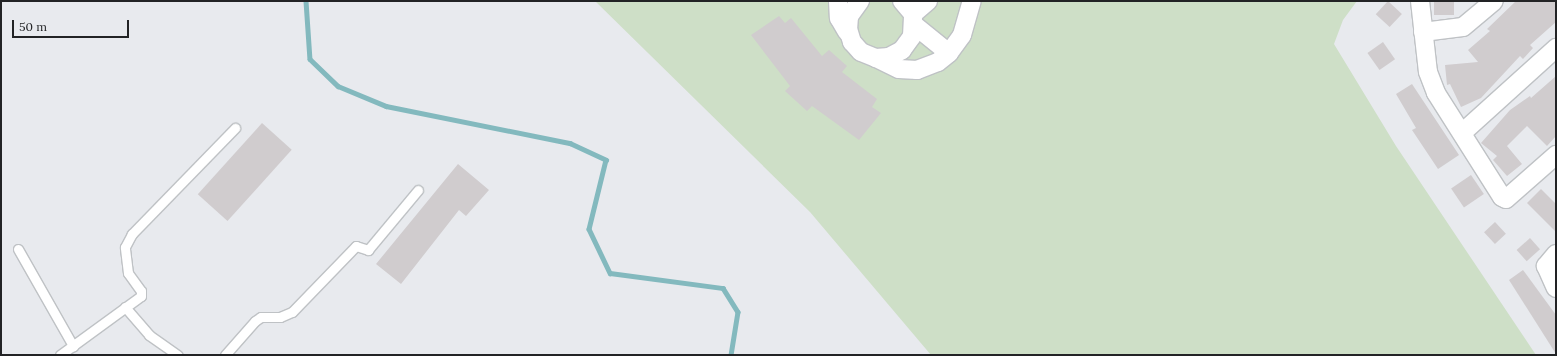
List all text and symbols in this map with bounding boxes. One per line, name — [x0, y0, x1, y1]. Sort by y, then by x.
scale bar — [14, 12, 131, 38]
text: 50 m — [19, 19, 47, 34]

